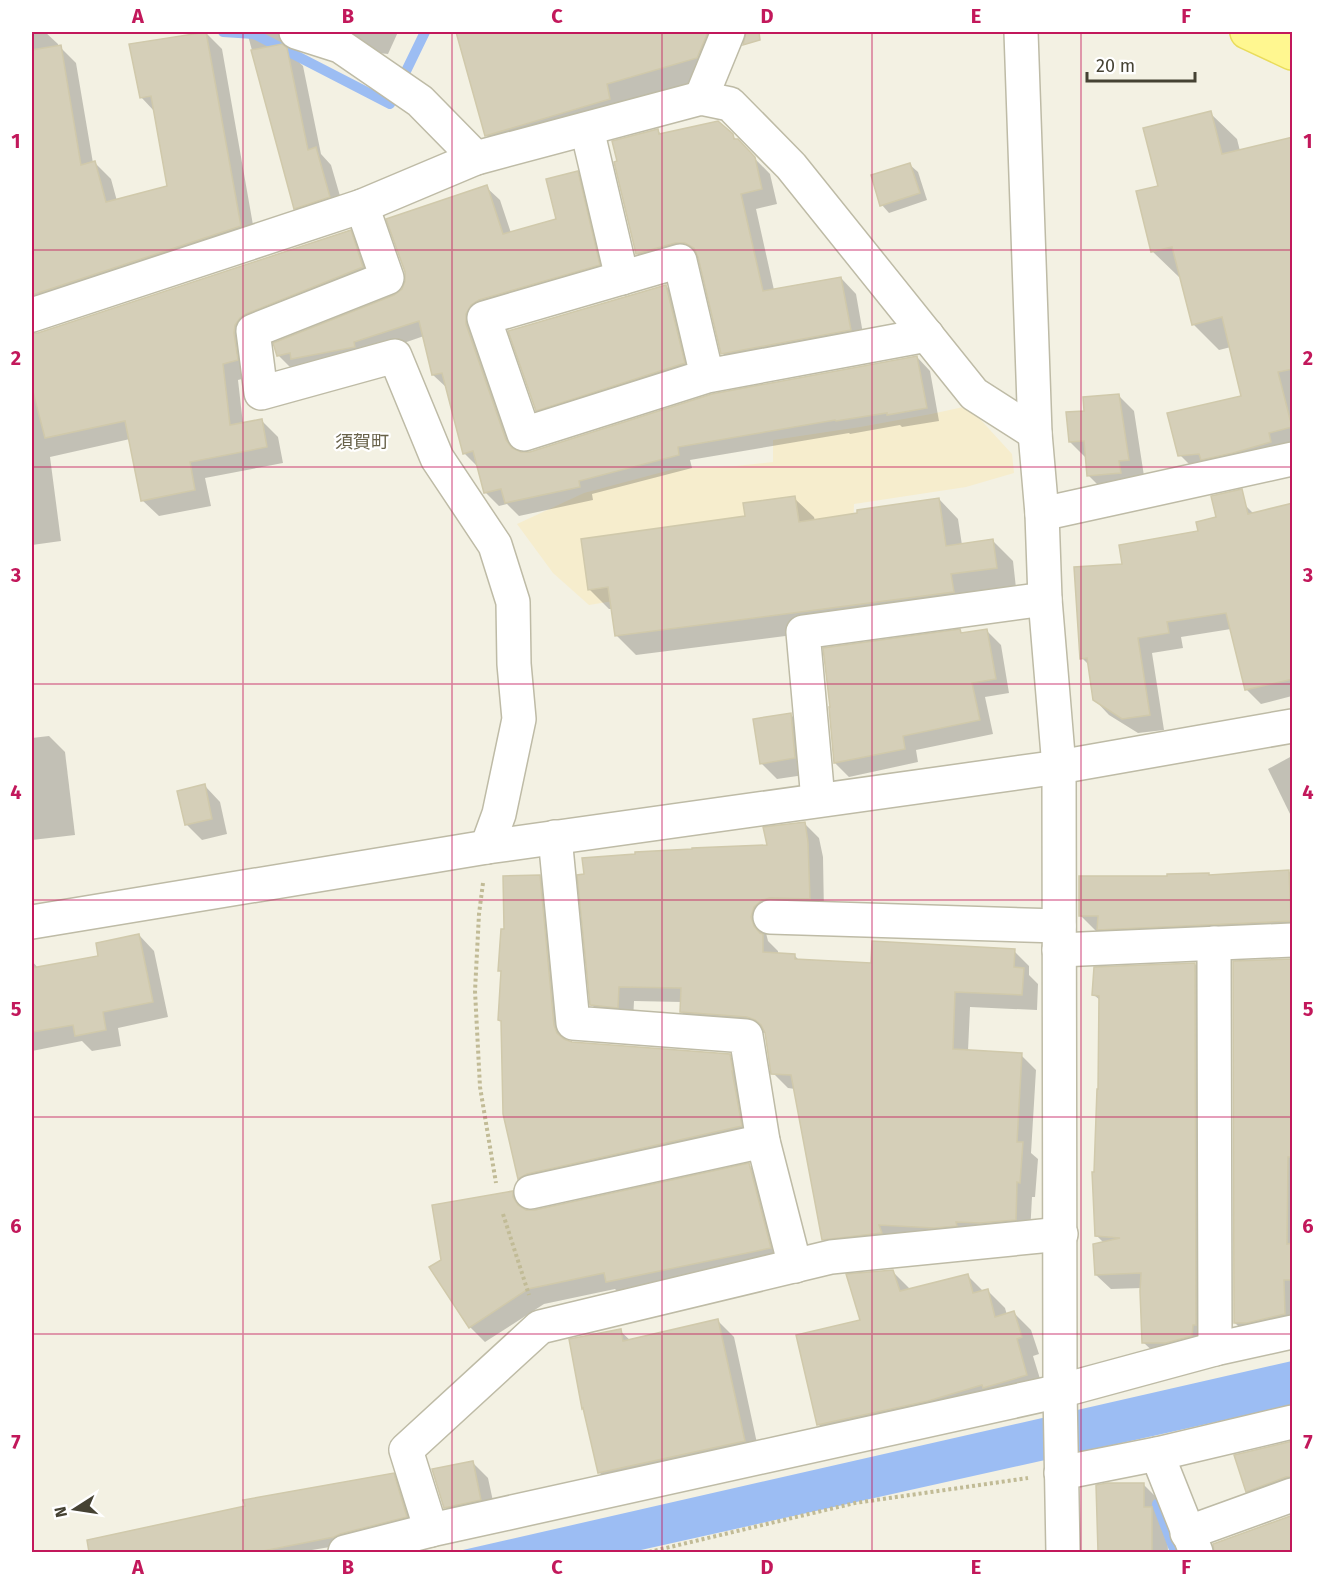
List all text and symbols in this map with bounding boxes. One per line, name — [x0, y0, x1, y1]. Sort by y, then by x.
text: A — [131, 4, 145, 28]
text: B — [342, 4, 354, 28]
text: C — [551, 4, 563, 28]
text: D — [760, 4, 774, 28]
text: E — [971, 4, 981, 28]
text: F — [1181, 4, 1191, 28]
scale bar — [1087, 45, 1195, 83]
text: 20 m — [1096, 55, 1135, 77]
text: 1 — [11, 129, 21, 153]
text: 1 — [1303, 129, 1313, 153]
text: 2 — [11, 346, 21, 370]
text: 2 — [1303, 346, 1313, 370]
district label: 須賀町 — [335, 431, 389, 453]
text: 3 — [10, 563, 21, 587]
text: 3 — [1302, 563, 1313, 587]
text: 4 — [10, 780, 22, 804]
text: 4 — [1302, 780, 1314, 804]
text: 5 — [11, 997, 22, 1021]
text: 5 — [1303, 997, 1314, 1021]
text: 6 — [10, 1214, 22, 1238]
text: 6 — [1302, 1214, 1314, 1238]
text: 7 — [11, 1430, 21, 1454]
text: 7 — [1303, 1430, 1313, 1454]
north arrow — [45, 1479, 105, 1539]
text: N — [50, 1505, 71, 1519]
text: A — [131, 1555, 145, 1579]
text: B — [342, 1555, 354, 1579]
text: C — [551, 1555, 563, 1579]
text: D — [760, 1555, 774, 1579]
text: E — [971, 1555, 981, 1579]
text: F — [1181, 1555, 1191, 1579]

